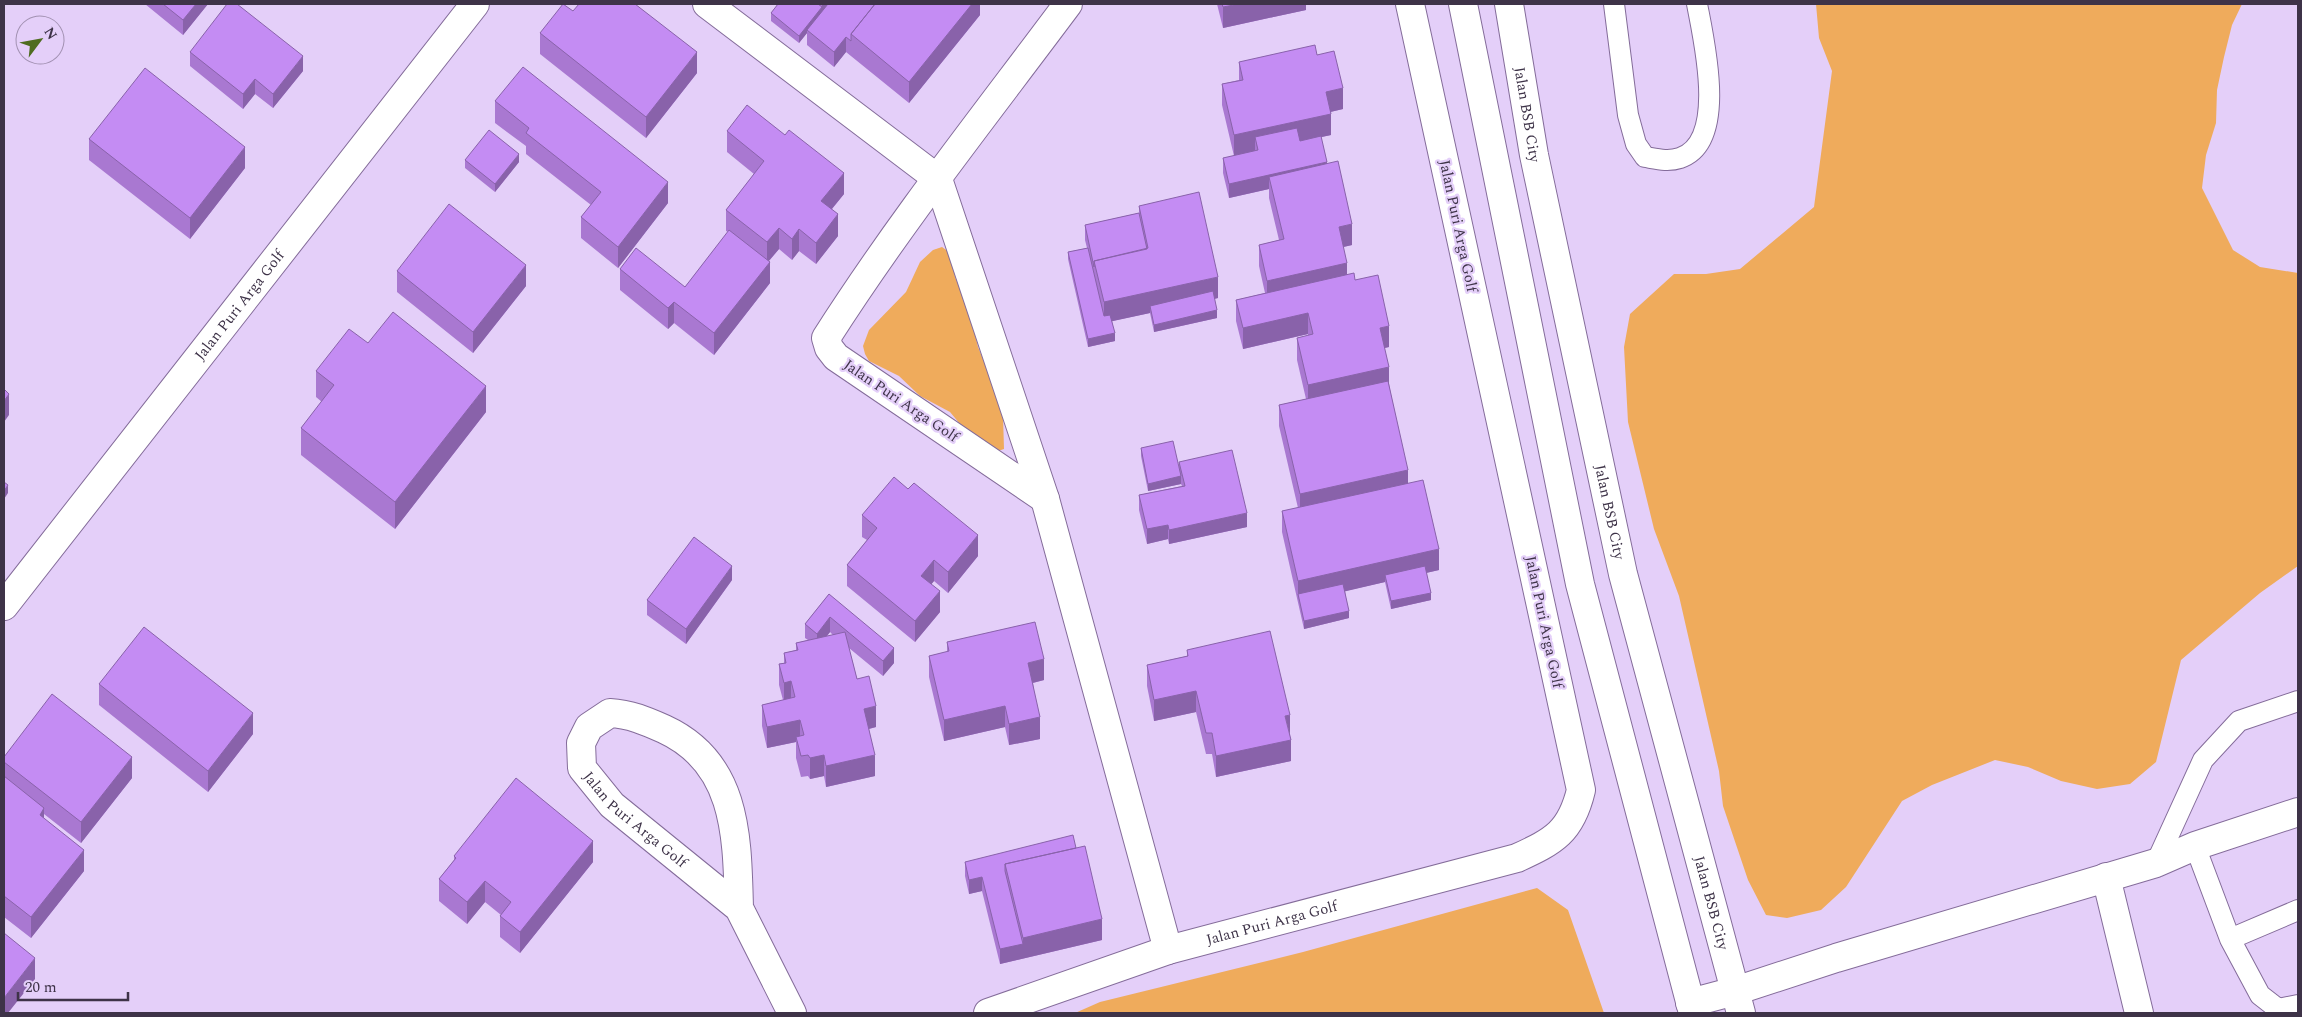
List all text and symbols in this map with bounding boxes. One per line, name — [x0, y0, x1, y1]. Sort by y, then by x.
north arrow — [15, 15, 65, 65]
text: N — [39, 23, 63, 44]
street label: Jalan BSB City — [1508, 65, 1547, 165]
street label: Jalan Puri Arga Golf — [1433, 158, 1484, 296]
street label: Jalan Puri Arga Golf — [189, 243, 291, 365]
street label: Jalan Puri Arga Golf — [839, 354, 965, 449]
street label: Jalan BSB City — [1589, 462, 1631, 562]
street label: Jalan Puri Arga Golf — [1519, 554, 1570, 692]
street label: Jalan Puri Arga Golf — [577, 766, 694, 874]
street label: Jalan BSB City — [1688, 853, 1735, 953]
street label: Jalan Puri Arga Golf — [1204, 894, 1342, 951]
scale bar — [18, 970, 128, 1002]
text: 20 m — [25, 976, 57, 999]

